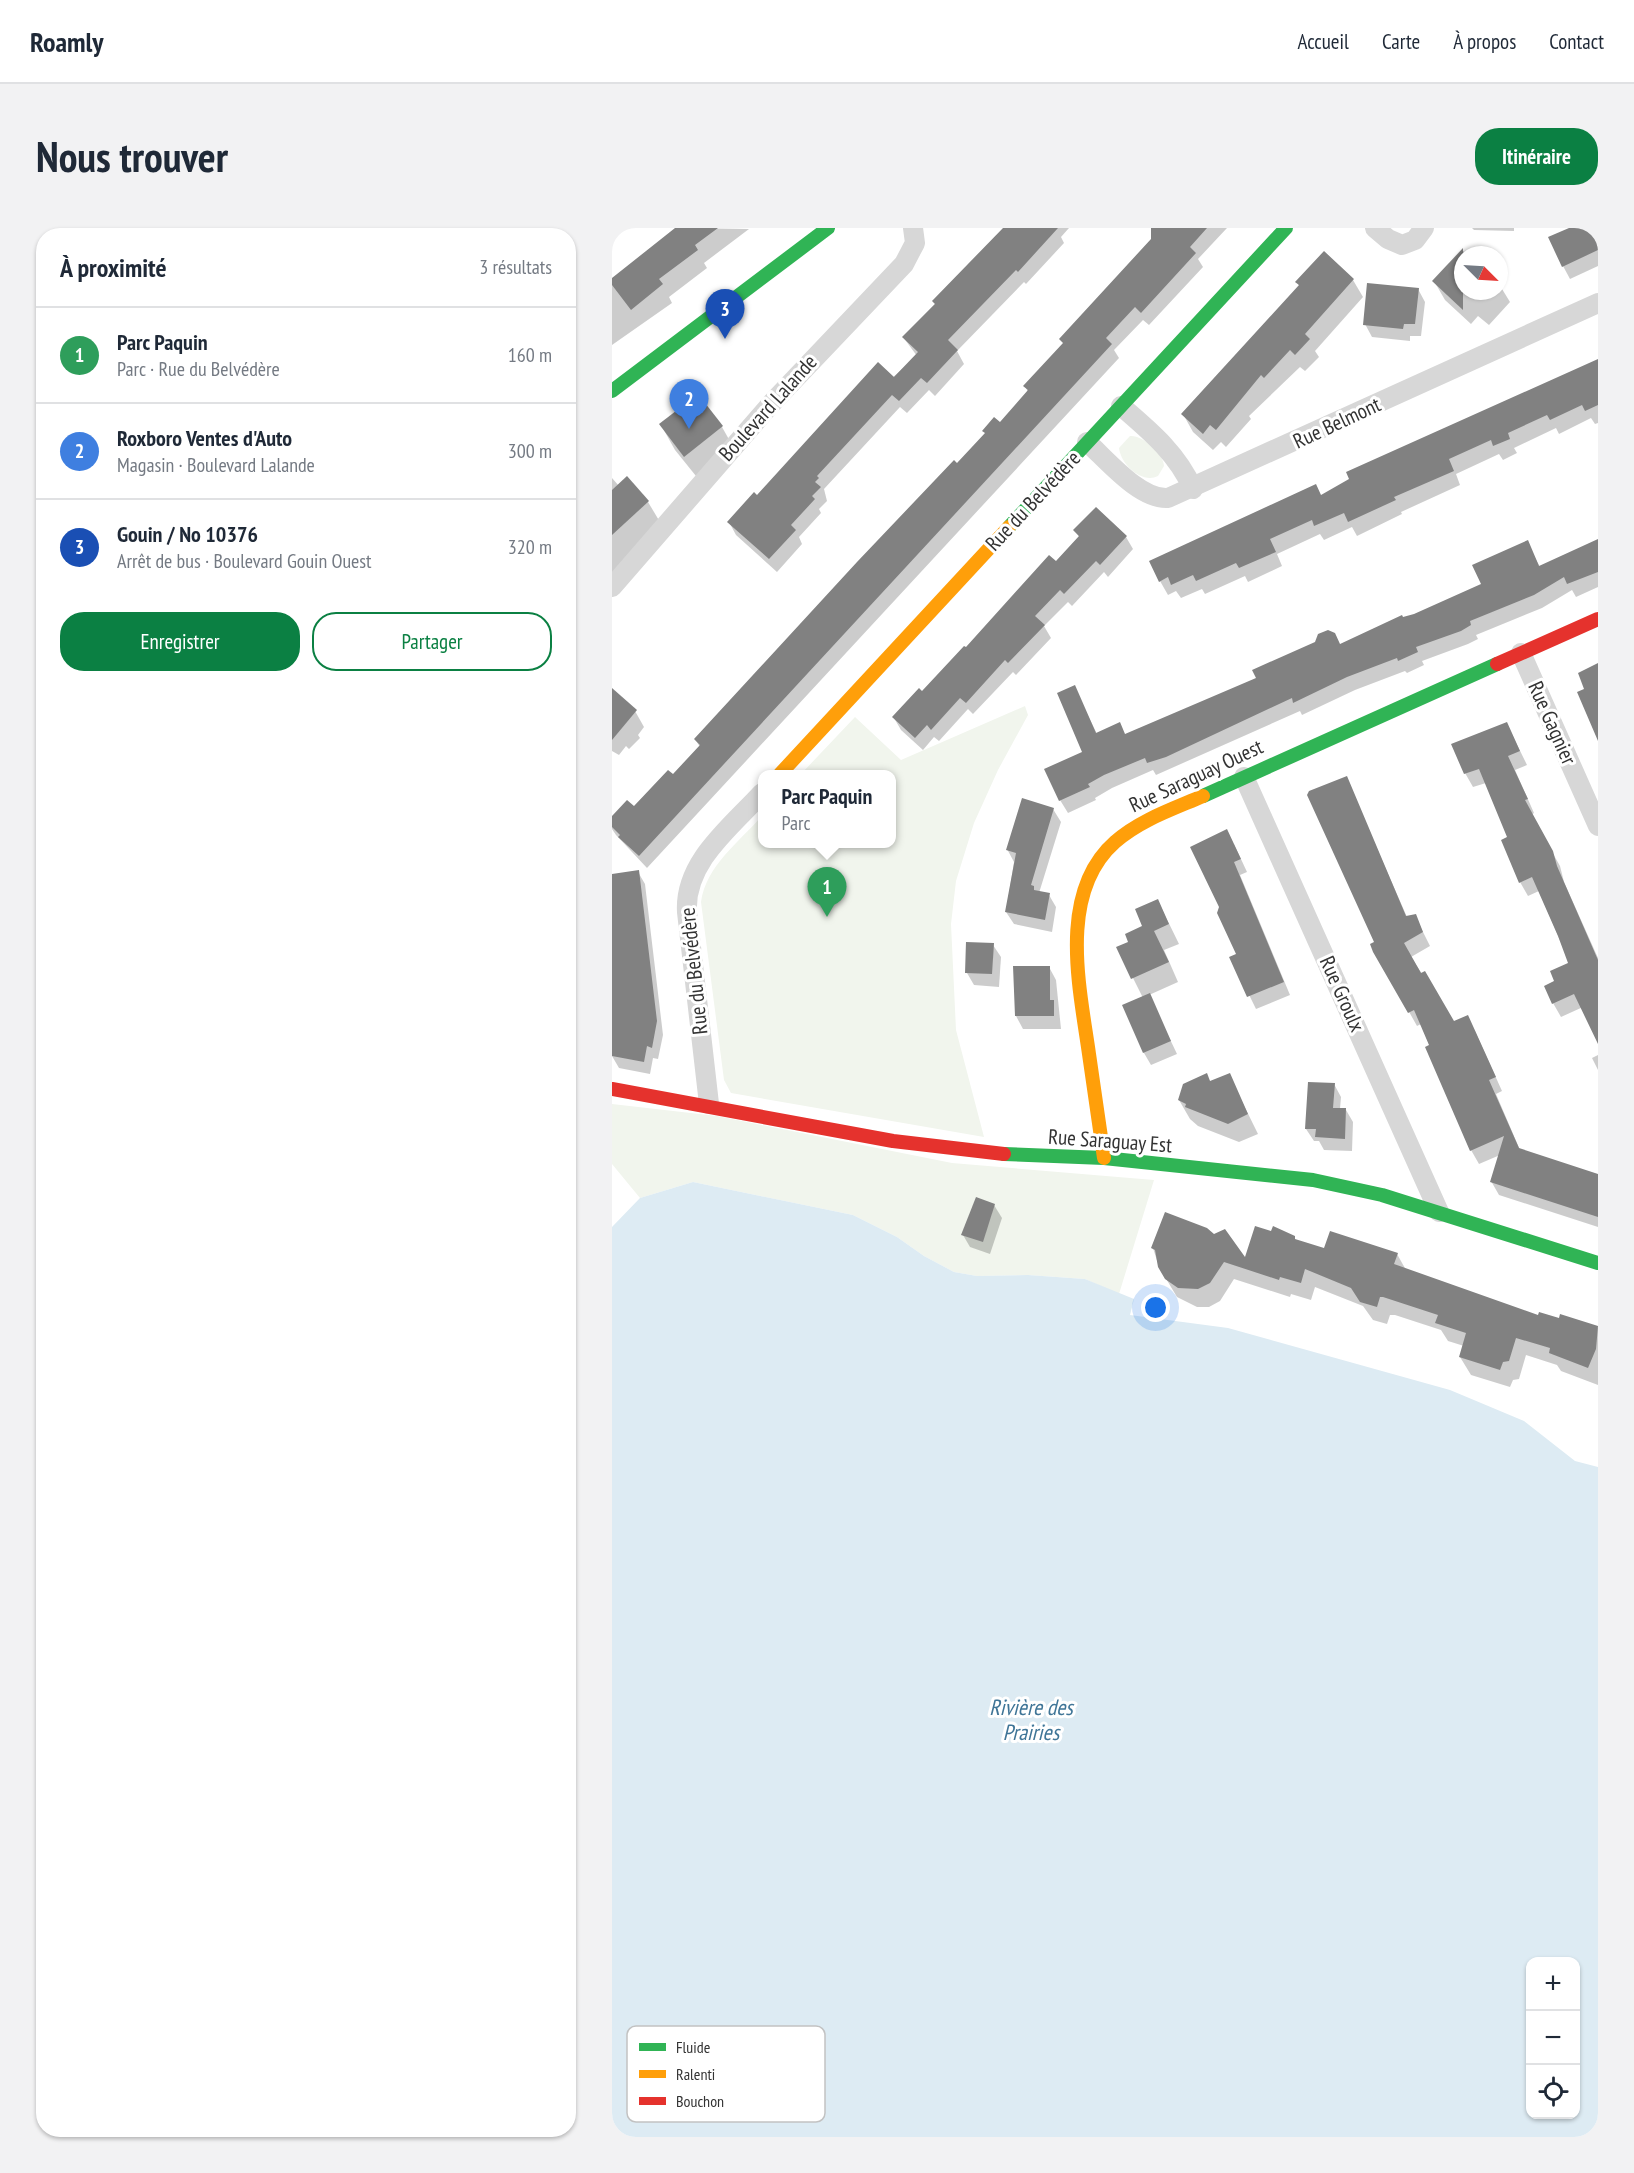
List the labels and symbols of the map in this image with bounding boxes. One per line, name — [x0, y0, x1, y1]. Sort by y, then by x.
north arrow — [1454, 246, 1508, 300]
pin: 3 — [706, 290, 744, 339]
street label: Boulevard Lalande — [713, 349, 823, 467]
pin: 2 — [670, 380, 709, 429]
street label: Rue Belmont — [1289, 390, 1385, 455]
street label: Rue du Belvédère — [979, 445, 1086, 556]
street label: Rue Gagnier — [1522, 677, 1583, 769]
street label: Rue Saraguay Ouest — [1125, 733, 1267, 818]
pin: 1 — [808, 868, 846, 917]
street label: Rue du Belvédère — [673, 906, 714, 1036]
street label: Rue Groulx — [1314, 952, 1371, 1036]
street label: Rue Saraguay Est — [1047, 1123, 1173, 1158]
your location — [1141, 1293, 1170, 1322]
water label: Rivière des Prairies — [989, 1693, 1075, 1746]
legend — [627, 2026, 825, 2122]
text: Fluide — [676, 2037, 710, 2057]
text: Ralenti — [676, 2064, 715, 2084]
text: Bouchon — [676, 2091, 724, 2111]

